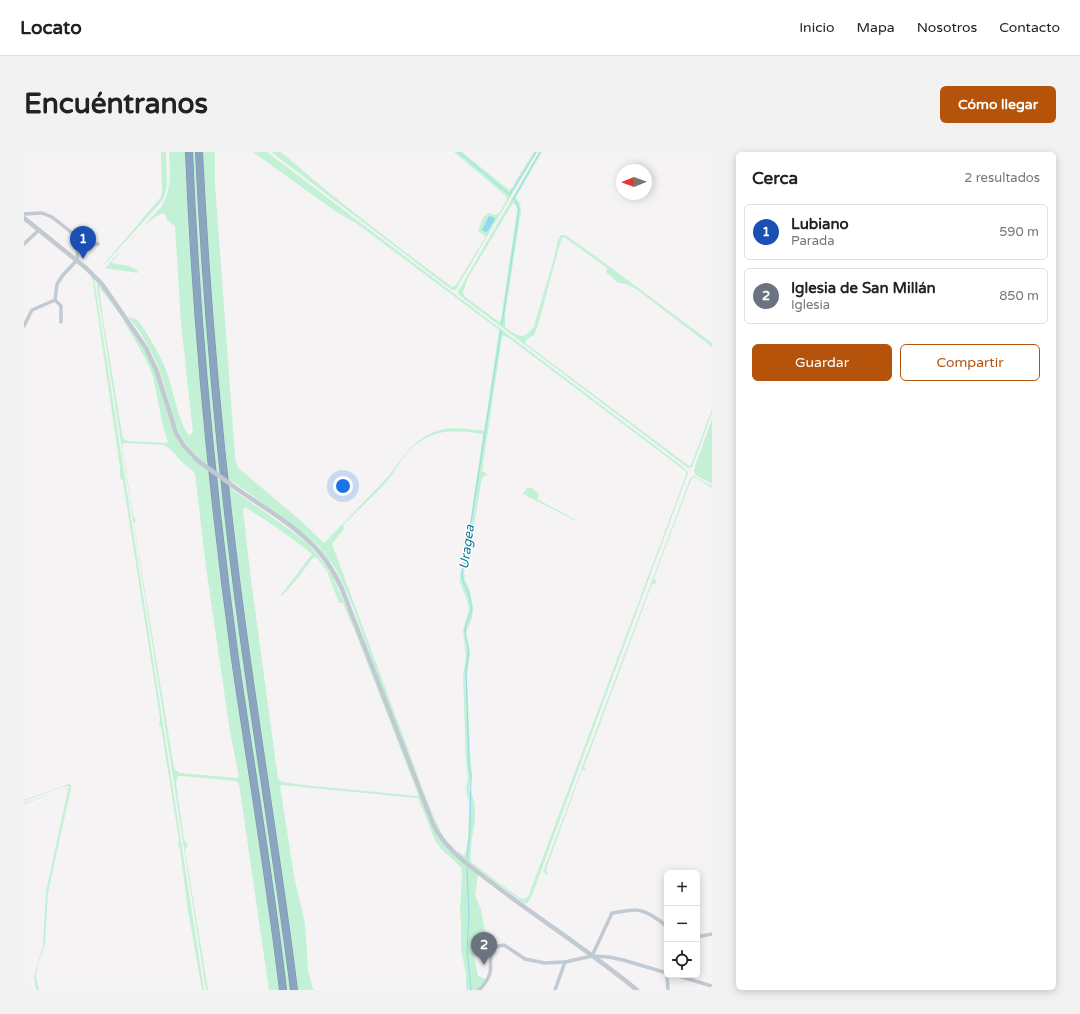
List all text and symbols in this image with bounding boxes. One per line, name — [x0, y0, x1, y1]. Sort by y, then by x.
text: Locato — [20, 17, 82, 39]
text: Inicio — [799, 19, 835, 36]
text: Mapa — [857, 19, 895, 36]
text: Nosotros — [917, 19, 977, 36]
text: Contacto — [999, 19, 1060, 36]
button: Cómo llegar — [940, 86, 1056, 123]
text: Encuéntranos — [24, 87, 208, 121]
north arrow — [616, 164, 652, 200]
text: Cerca — [752, 168, 798, 189]
text: 2 resultados — [964, 170, 1040, 186]
text: Lubiano — [791, 215, 849, 233]
text: 1 — [762, 224, 770, 240]
text: 590 m — [999, 224, 1039, 240]
pin: 1 — [70, 226, 96, 259]
text: Parada — [791, 233, 835, 249]
text: Iglesia de San Millán — [791, 279, 936, 297]
text: 2 — [762, 288, 770, 304]
text: 850 m — [999, 288, 1039, 304]
text: Iglesia — [791, 297, 830, 313]
button: Guardar — [752, 344, 892, 381]
button: Compartir — [900, 344, 1040, 381]
your location — [333, 476, 353, 496]
water label: Uragea — [456, 523, 478, 570]
map controls — [664, 870, 700, 978]
button: + — [664, 870, 700, 906]
button: − — [664, 906, 700, 942]
pin: 2 — [471, 932, 497, 965]
button: locate — [664, 942, 700, 978]

